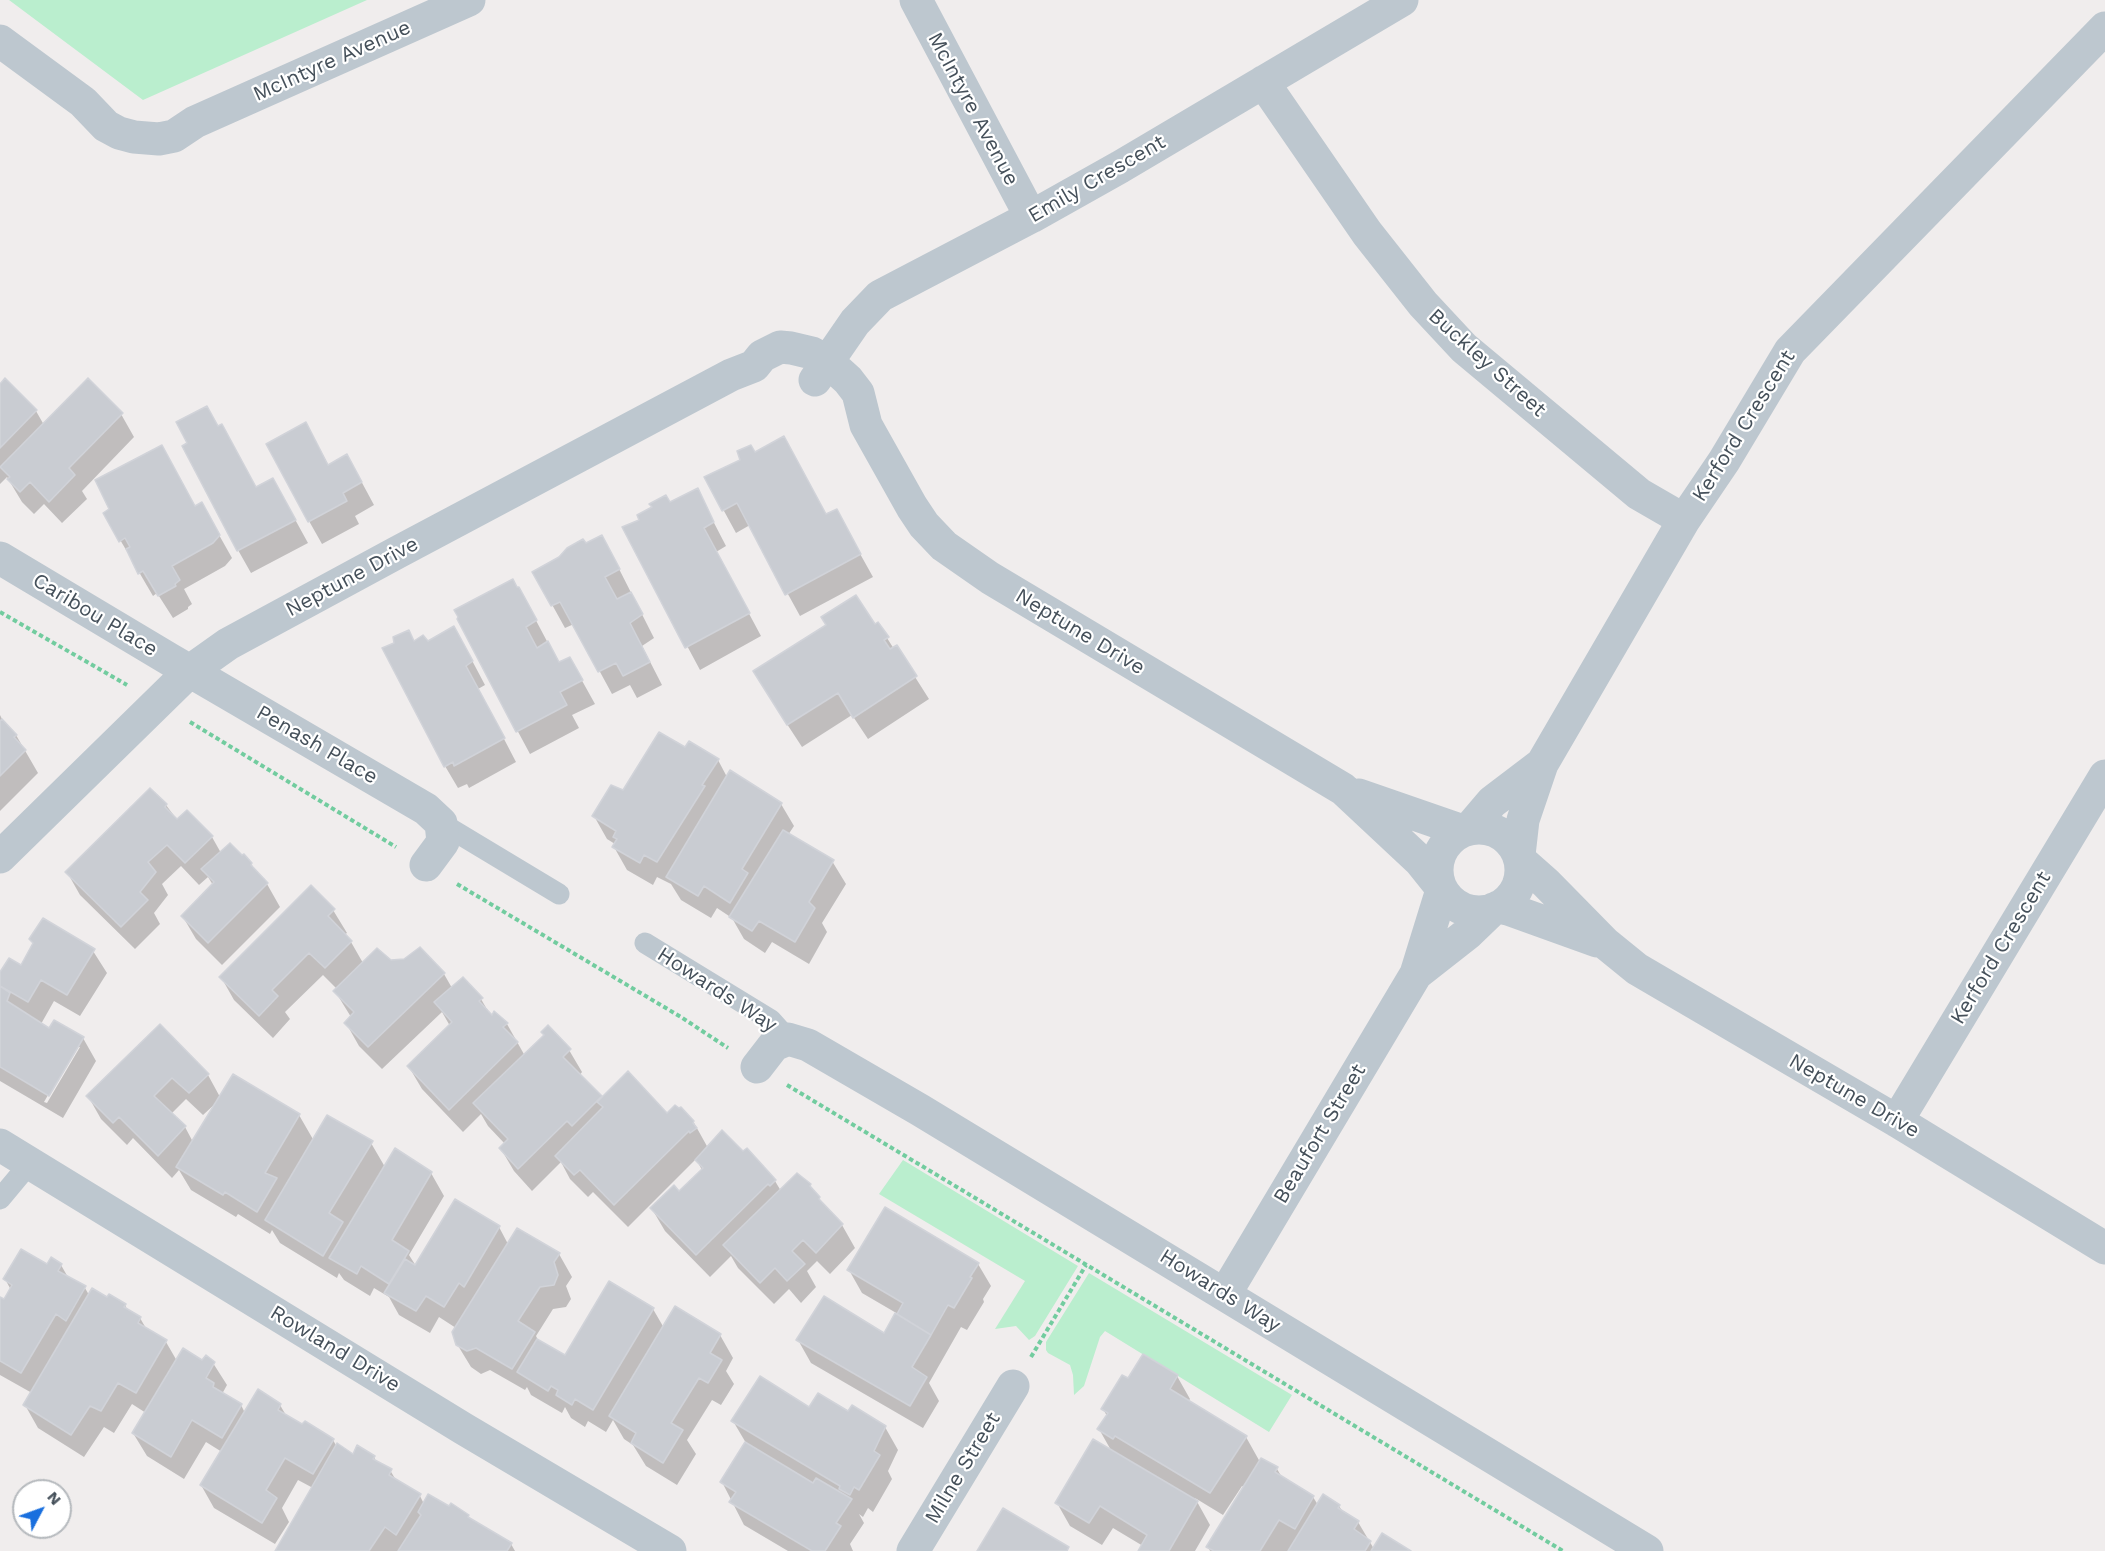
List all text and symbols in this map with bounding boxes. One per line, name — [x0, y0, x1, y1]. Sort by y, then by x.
street label: McIntyre Avenue — [249, 15, 415, 107]
street label: McIntyre Avenue — [922, 28, 1024, 190]
street label: Emily Crescent — [1024, 130, 1170, 228]
street label: Buckley Street — [1423, 304, 1551, 422]
street label: Kerford Crescent — [1687, 346, 1801, 506]
street label: Neptune Drive — [281, 531, 423, 623]
street label: Caribou Place — [28, 568, 162, 662]
street label: Neptune Drive — [1011, 583, 1149, 681]
street label: Penash Place — [252, 700, 382, 790]
street label: Kerford Crescent — [1945, 867, 2057, 1029]
street label: Howards Way — [652, 942, 782, 1038]
street label: Neptune Drive — [1784, 1048, 1924, 1144]
street label: Beaufort Street — [1268, 1060, 1372, 1208]
street label: Howards Way — [1155, 1244, 1285, 1338]
street label: Rowland Drive — [265, 1300, 405, 1398]
street label: Milne Street — [920, 1408, 1006, 1528]
north arrow — [12, 1479, 72, 1539]
text: N — [43, 1487, 66, 1509]

